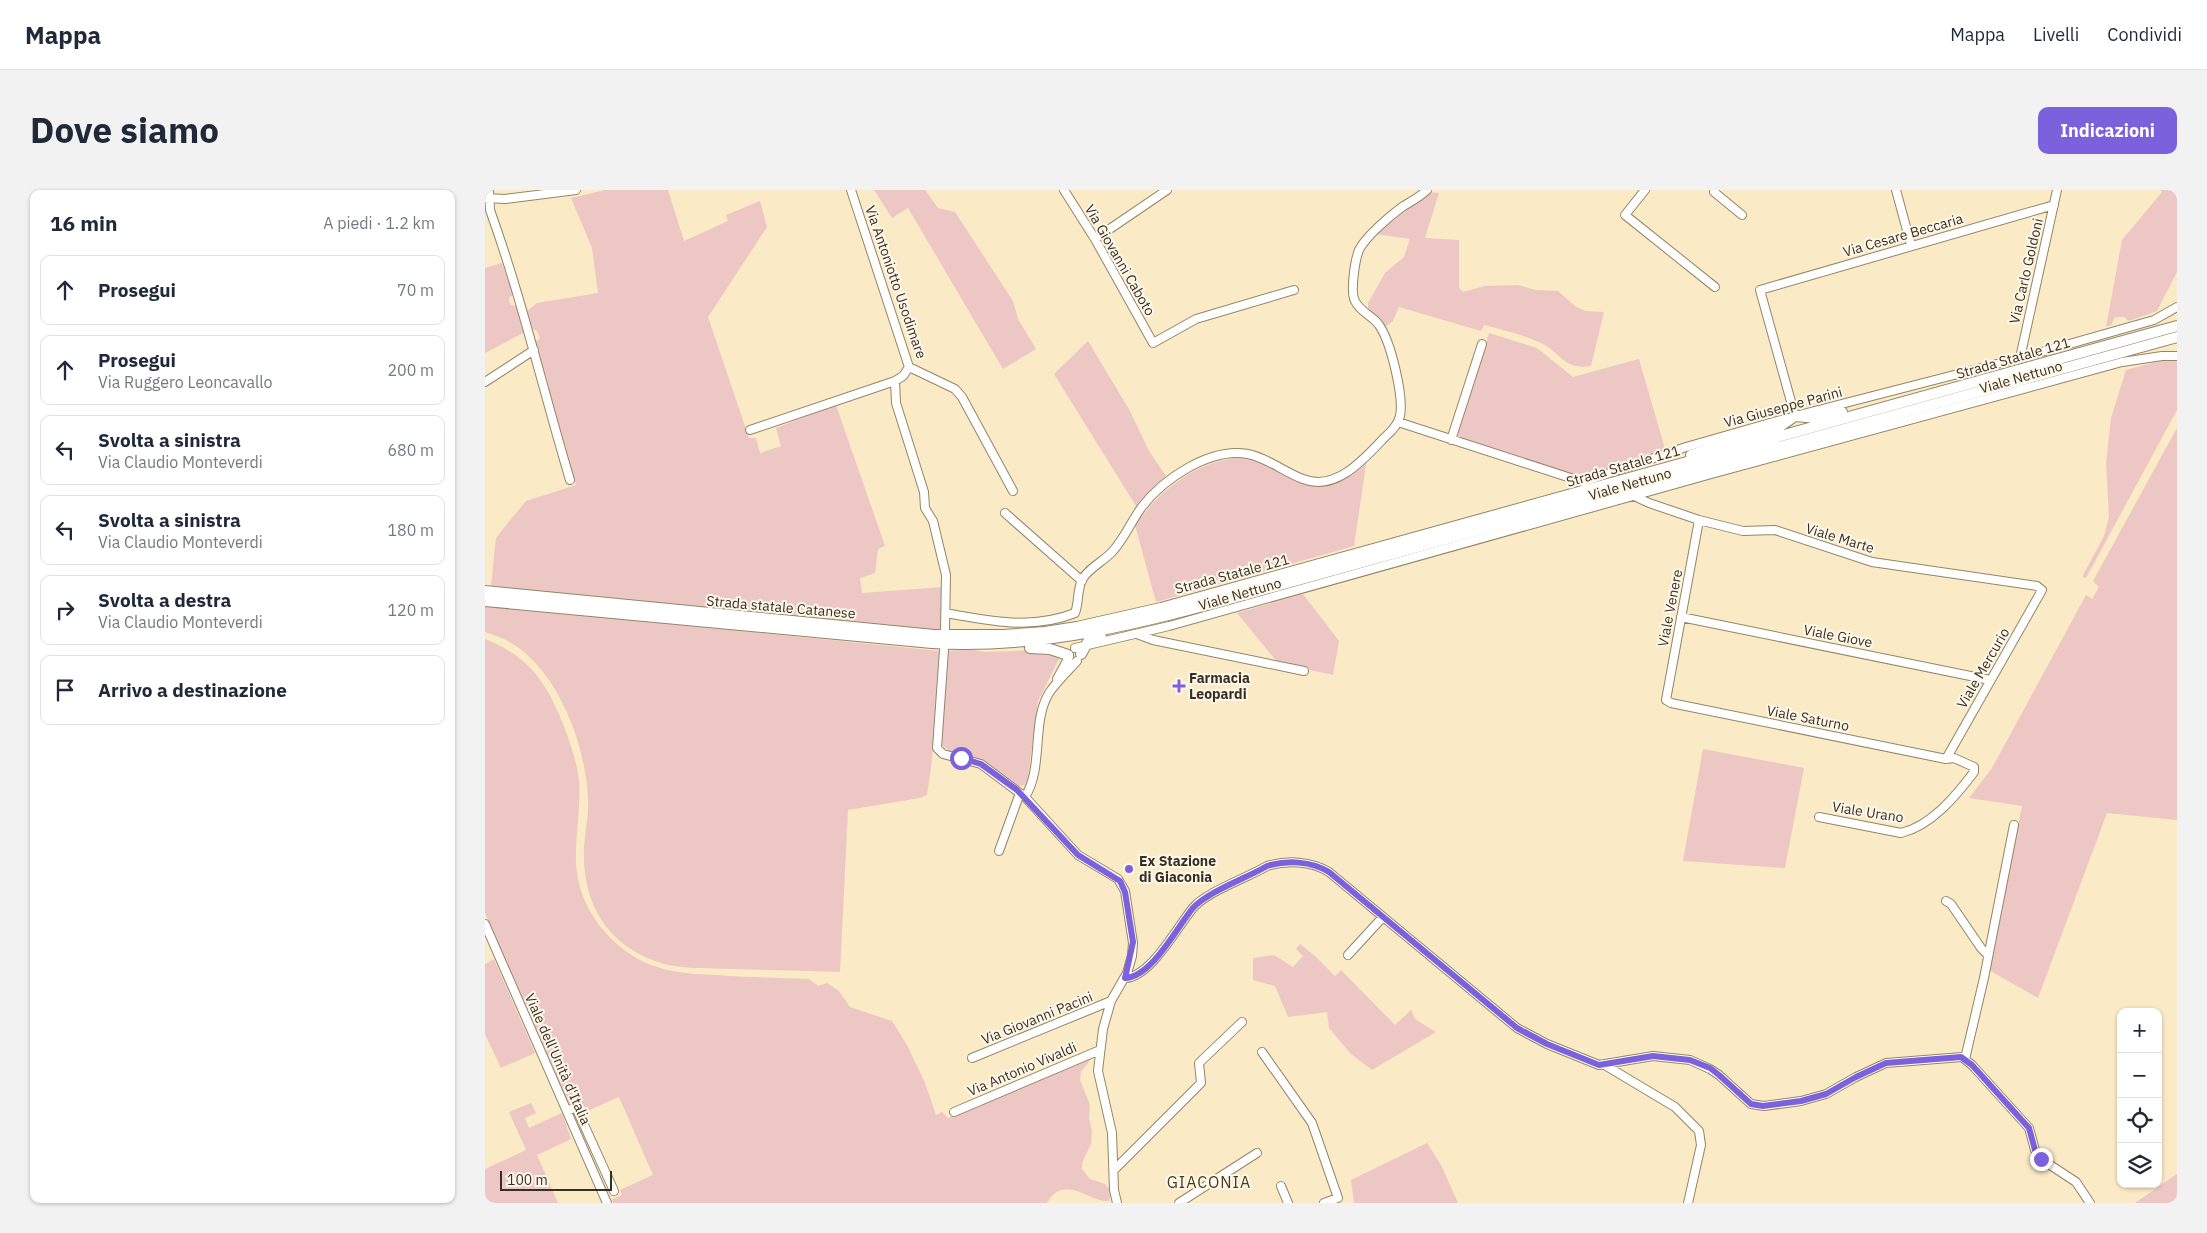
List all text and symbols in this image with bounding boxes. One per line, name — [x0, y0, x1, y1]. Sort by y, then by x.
text: Mappa — [25, 19, 101, 51]
text: Mappa — [1950, 23, 2005, 46]
text: Livelli — [2033, 23, 2079, 46]
text: Condividi — [2107, 23, 2182, 46]
text: Dove siamo — [30, 107, 219, 153]
button: Indicazioni — [2038, 107, 2177, 154]
street label: Via Giovanni Caboto — [1081, 201, 1159, 319]
street label: Via Antoniotto Usodimare — [861, 203, 931, 361]
text: 16 min — [50, 209, 117, 237]
street label: Via Cesare Beccaria — [1841, 209, 1966, 261]
text: A piedi · 1.2 km — [323, 213, 435, 233]
street label: Via Carlo Goldoni — [2005, 216, 2047, 326]
icon: ahead — [51, 276, 79, 304]
text: Prosegui — [98, 278, 176, 302]
text: 70 m — [397, 280, 434, 300]
street label: Strada Statale 121 — [1954, 333, 2072, 383]
text: Prosegui — [98, 348, 176, 372]
icon: ahead — [51, 356, 79, 384]
street label: Viale Nettuno — [1978, 357, 2065, 397]
text: 200 m — [387, 360, 434, 380]
text: Via Ruggero Leoncavallo — [98, 372, 273, 392]
street label: Via Giuseppe Parini — [1722, 383, 1844, 431]
text: Svolta a sinistra — [98, 428, 241, 452]
icon: left — [51, 436, 79, 464]
text: 680 m — [387, 440, 434, 460]
street label: Strada Statale 121 — [1564, 441, 1682, 491]
text: Via Claudio Monteverdi — [98, 452, 263, 472]
street label: Viale Nettuno — [1587, 464, 1674, 504]
text: Svolta a sinistra — [98, 508, 241, 532]
icon: left — [51, 516, 79, 544]
street label: Viale Marte — [1803, 519, 1877, 557]
text: 180 m — [387, 520, 434, 540]
text: Via Claudio Monteverdi — [98, 532, 263, 552]
street label: Strada Statale 121 — [1173, 550, 1291, 598]
street label: Viale Venere — [1654, 567, 1686, 648]
street label: Viale Nettuno — [1197, 574, 1284, 614]
text: Svolta a destra — [98, 588, 231, 612]
street label: Strada statale Catanese — [706, 592, 857, 623]
icon: right — [51, 596, 79, 624]
text: 120 m — [387, 600, 434, 620]
text: Via Claudio Monteverdi — [98, 612, 263, 632]
street label: Viale Giove — [1802, 621, 1874, 652]
street label: Viale Mercurio — [1953, 624, 2013, 711]
place label: Farmacia Leopardi — [1189, 669, 1250, 703]
icon: arrive — [51, 676, 79, 704]
text: Arrivo a destinazione — [98, 678, 287, 702]
marker: Farmacia Leopardi — [1173, 680, 1185, 692]
street label: Viale Saturno — [1765, 701, 1851, 735]
route start — [950, 747, 973, 770]
street label: Viale Urano — [1831, 797, 1905, 827]
place label: Ex Stazione di Giaconia — [1139, 852, 1216, 886]
marker: Ex Stazione di Giaconia — [1123, 863, 1135, 875]
street label: Via Giovanni Pacini — [979, 987, 1095, 1049]
street label: Viale dell'Unità d'Italia — [521, 990, 595, 1128]
map controls — [2117, 1008, 2162, 1188]
button: + — [2117, 1008, 2162, 1053]
street label: Via Antonio Vivaldi — [965, 1038, 1079, 1100]
button: − — [2117, 1053, 2162, 1098]
button: locate — [2117, 1098, 2162, 1143]
button: layers — [2117, 1143, 2162, 1188]
route end — [2030, 1148, 2053, 1171]
scale bar — [500, 1168, 613, 1191]
text: 100 m — [507, 1171, 548, 1189]
district label: GIACONIA — [1167, 1172, 1251, 1192]

